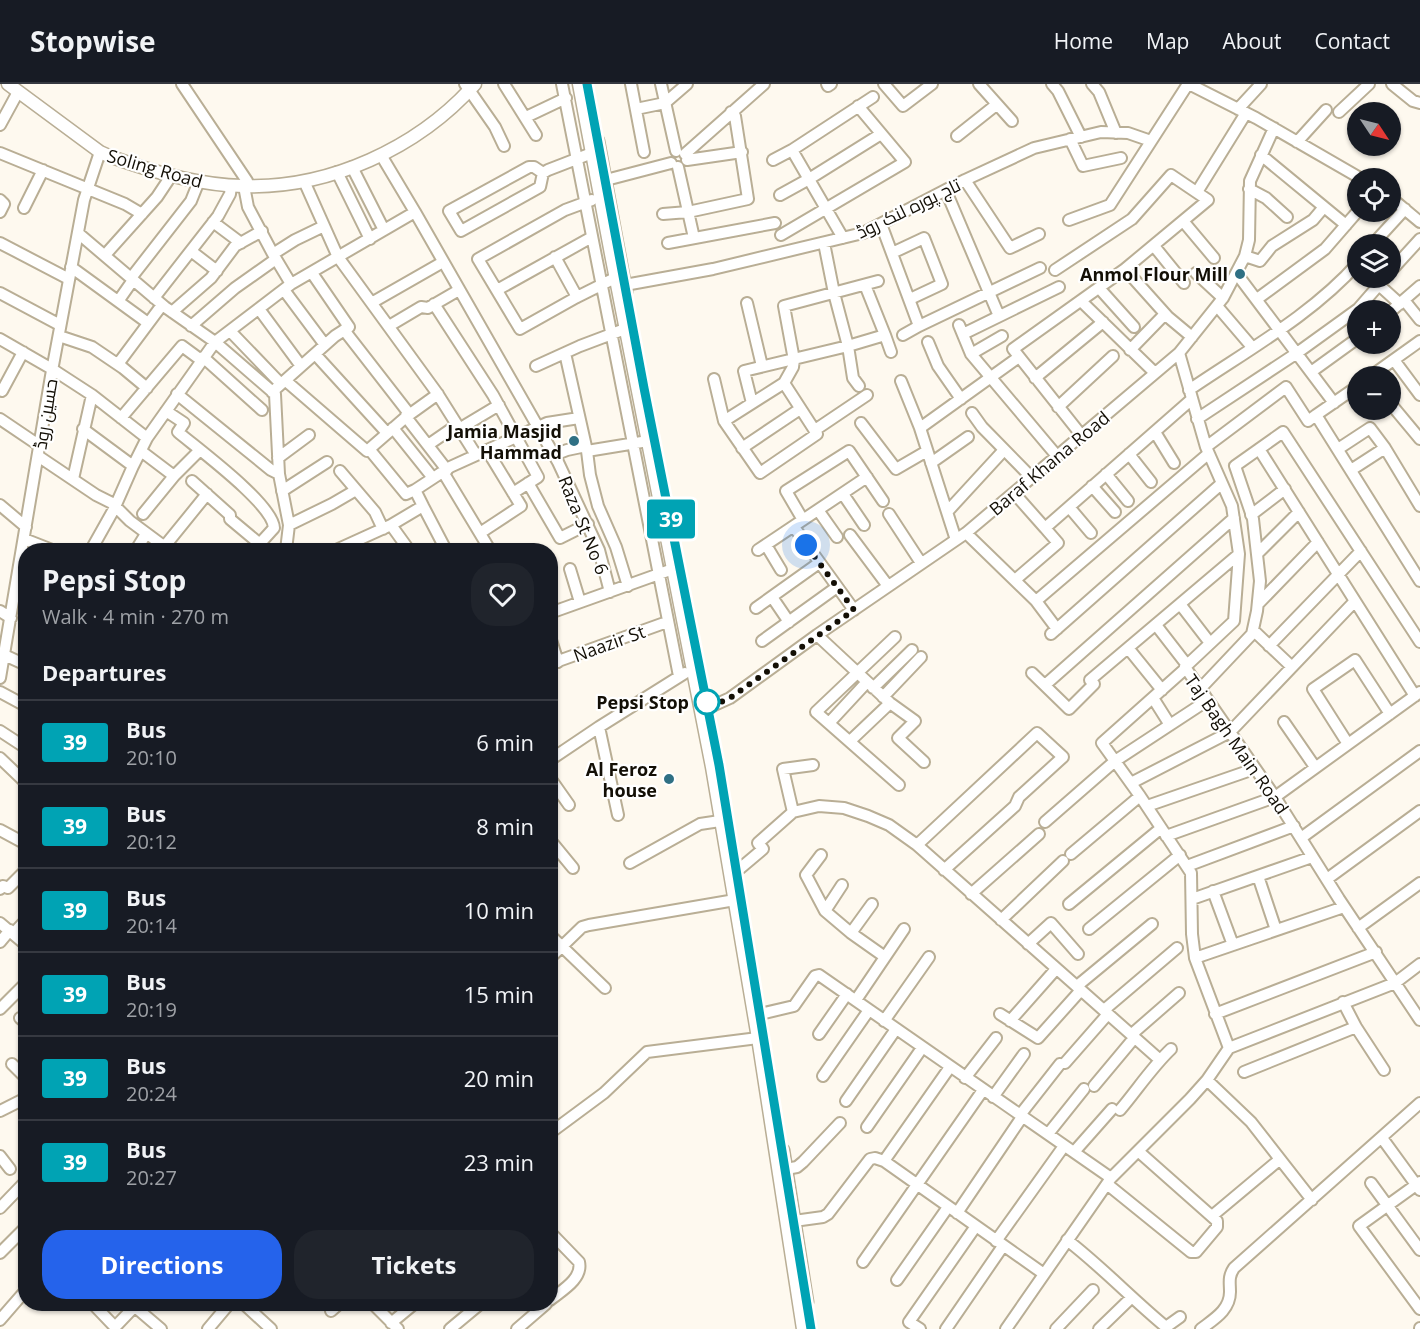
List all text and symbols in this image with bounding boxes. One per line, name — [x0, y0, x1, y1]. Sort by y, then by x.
text: Stopwise — [30, 22, 156, 60]
text: Home — [1054, 27, 1113, 55]
text: Map — [1146, 27, 1189, 55]
text: About — [1222, 27, 1282, 55]
text: Contact — [1315, 27, 1390, 55]
north arrow — [1347, 102, 1401, 156]
map controls — [1347, 102, 1401, 420]
street label: Soling Road — [104, 143, 206, 193]
button: locate — [1347, 168, 1401, 222]
street label: تاج پورہ لنک روڈ — [852, 172, 965, 245]
button: layers — [1347, 234, 1401, 288]
place label: Anmol Flour Mill — [1080, 262, 1228, 286]
marker: Anmol Flour Mill — [1233, 267, 1247, 281]
button: + — [1347, 300, 1401, 354]
button: − — [1347, 366, 1401, 420]
street label: حسین روڈ — [28, 377, 62, 451]
street label: Baraf Khana Road — [984, 405, 1114, 521]
place label: Jamia Masjid Hammad — [445, 419, 562, 464]
marker: Jamia Masjid Hammad — [567, 434, 581, 448]
street label: Raza St No 6 — [553, 472, 615, 578]
line badge: 39 — [644, 500, 698, 538]
text: 39 — [659, 505, 683, 533]
your location — [791, 530, 821, 560]
text: Pepsi Stop — [42, 561, 186, 599]
button: heart — [471, 563, 534, 626]
text: Walk · 4 min · 270 m — [42, 603, 229, 630]
street label: Naazir St — [570, 619, 648, 667]
text: Departures — [42, 657, 166, 687]
street label: Taj Bagh Main Road — [1180, 669, 1294, 819]
marker: Pepsi Stop — [694, 689, 720, 715]
place label: Pepsi Stop — [596, 690, 689, 714]
text: Bus — [126, 714, 166, 744]
text: 6 min — [476, 727, 534, 757]
text: 39 — [63, 728, 87, 756]
text: 20:10 — [126, 744, 177, 771]
place label: Al Feroz house — [586, 757, 657, 802]
marker: Al Feroz house — [662, 772, 676, 786]
text: Bus — [126, 798, 166, 828]
text: 8 min — [476, 811, 534, 841]
text: 39 — [63, 812, 87, 840]
text: 20:12 — [126, 828, 177, 855]
text: Bus — [126, 882, 166, 912]
text: 10 min — [464, 895, 534, 925]
text: 39 — [63, 896, 87, 924]
text: 20:14 — [126, 912, 177, 939]
text: Bus — [126, 966, 166, 996]
text: 15 min — [464, 979, 534, 1009]
text: 39 — [63, 980, 87, 1008]
text: 20:19 — [126, 996, 177, 1023]
text: Bus — [126, 1050, 166, 1080]
text: 20 min — [464, 1063, 534, 1093]
text: 39 — [63, 1064, 87, 1092]
text: 20:24 — [126, 1080, 177, 1107]
text: Bus — [126, 1134, 166, 1164]
text: 23 min — [464, 1147, 534, 1177]
text: 39 — [63, 1148, 87, 1176]
text: 20:27 — [126, 1164, 177, 1191]
button: Directions — [42, 1230, 282, 1299]
button: Tickets — [294, 1230, 534, 1299]

